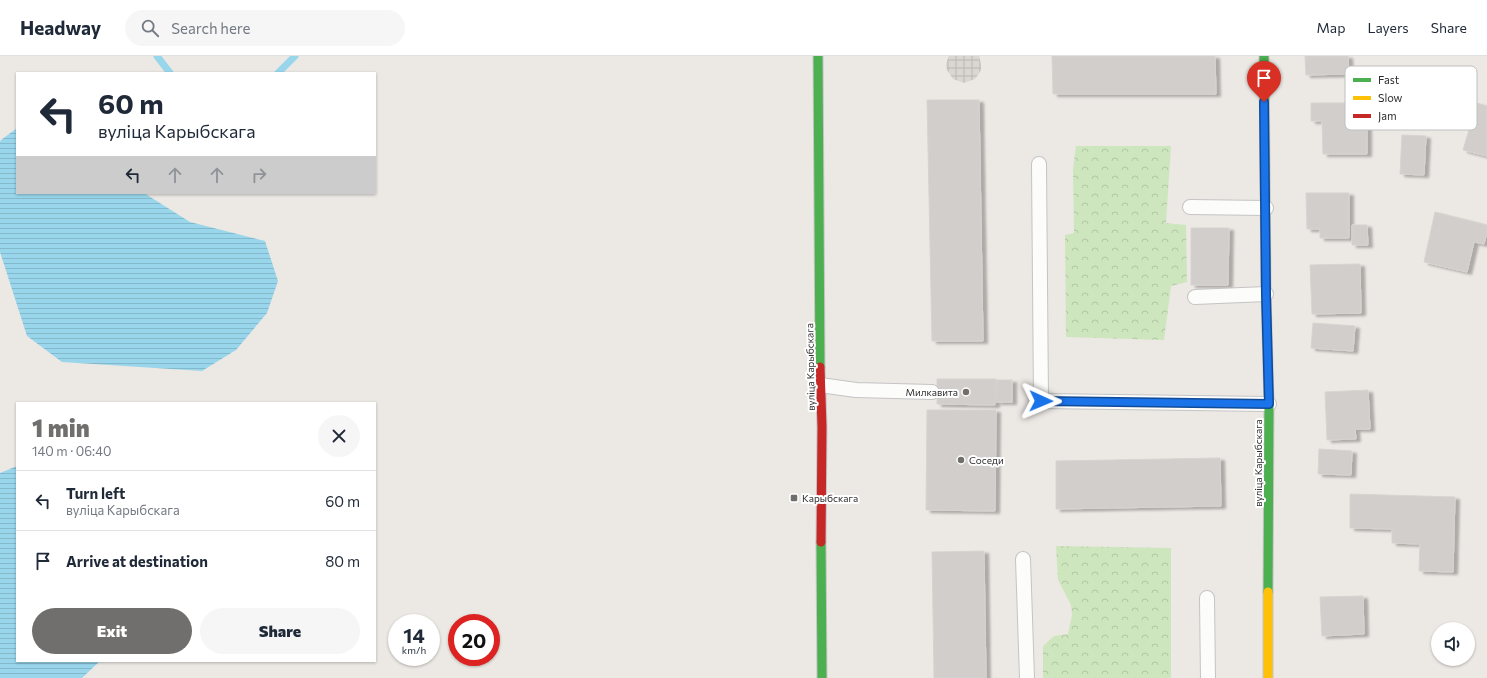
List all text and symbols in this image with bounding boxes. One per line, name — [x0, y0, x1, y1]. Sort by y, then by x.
search box — [125, 10, 405, 46]
text: Headway — [20, 16, 101, 39]
icon: search — [139, 17, 161, 39]
text: Search here — [171, 19, 251, 37]
text: Map — [1317, 19, 1345, 36]
text: Layers — [1367, 19, 1409, 36]
text: Share — [1431, 19, 1467, 36]
pin — [1247, 61, 1281, 102]
legend — [1345, 66, 1477, 130]
icon: arrive — [1253, 67, 1275, 89]
text: Fast — [1378, 73, 1400, 86]
text: 60 m — [98, 86, 164, 120]
icon: left — [32, 88, 84, 140]
text: Slow — [1378, 91, 1403, 104]
text: Jam — [1378, 109, 1397, 123]
text: вуліца Карыбскага — [98, 120, 255, 142]
icon: left — [122, 164, 144, 186]
icon: ahead — [164, 164, 186, 186]
icon: ahead — [206, 164, 228, 186]
icon: right — [248, 164, 270, 186]
street label: вуліца Карыбскага — [803, 323, 817, 411]
position arrow — [1020, 380, 1062, 422]
place label: Милкавита — [905, 386, 958, 398]
marker: Милкавита — [961, 387, 971, 397]
text: 1 min — [32, 413, 90, 442]
button: close — [318, 415, 360, 457]
street label: вуліца Карыбскага — [1252, 419, 1264, 507]
text: 140 m · 06:40 — [32, 443, 111, 459]
place label: Соседи — [969, 454, 1004, 466]
marker: Соседи — [956, 455, 966, 465]
text: Turn left — [66, 484, 125, 502]
icon: left — [32, 490, 54, 512]
text: 60 m — [325, 492, 360, 510]
place label: Карыбскага — [802, 492, 858, 504]
marker: Карыбскага — [789, 493, 799, 503]
text: вуліца Карыбскага — [66, 502, 180, 518]
icon: arrive — [32, 550, 54, 572]
text: Arrive at destination — [66, 552, 208, 570]
text: 80 m — [325, 552, 360, 570]
button: Exit — [32, 608, 192, 654]
button: Share — [200, 608, 360, 654]
speed limit sign: 20 — [448, 614, 500, 666]
map controls — [1431, 622, 1475, 666]
button: sound — [1431, 622, 1475, 666]
text: 14 — [403, 623, 425, 647]
text: km/h — [402, 644, 426, 656]

